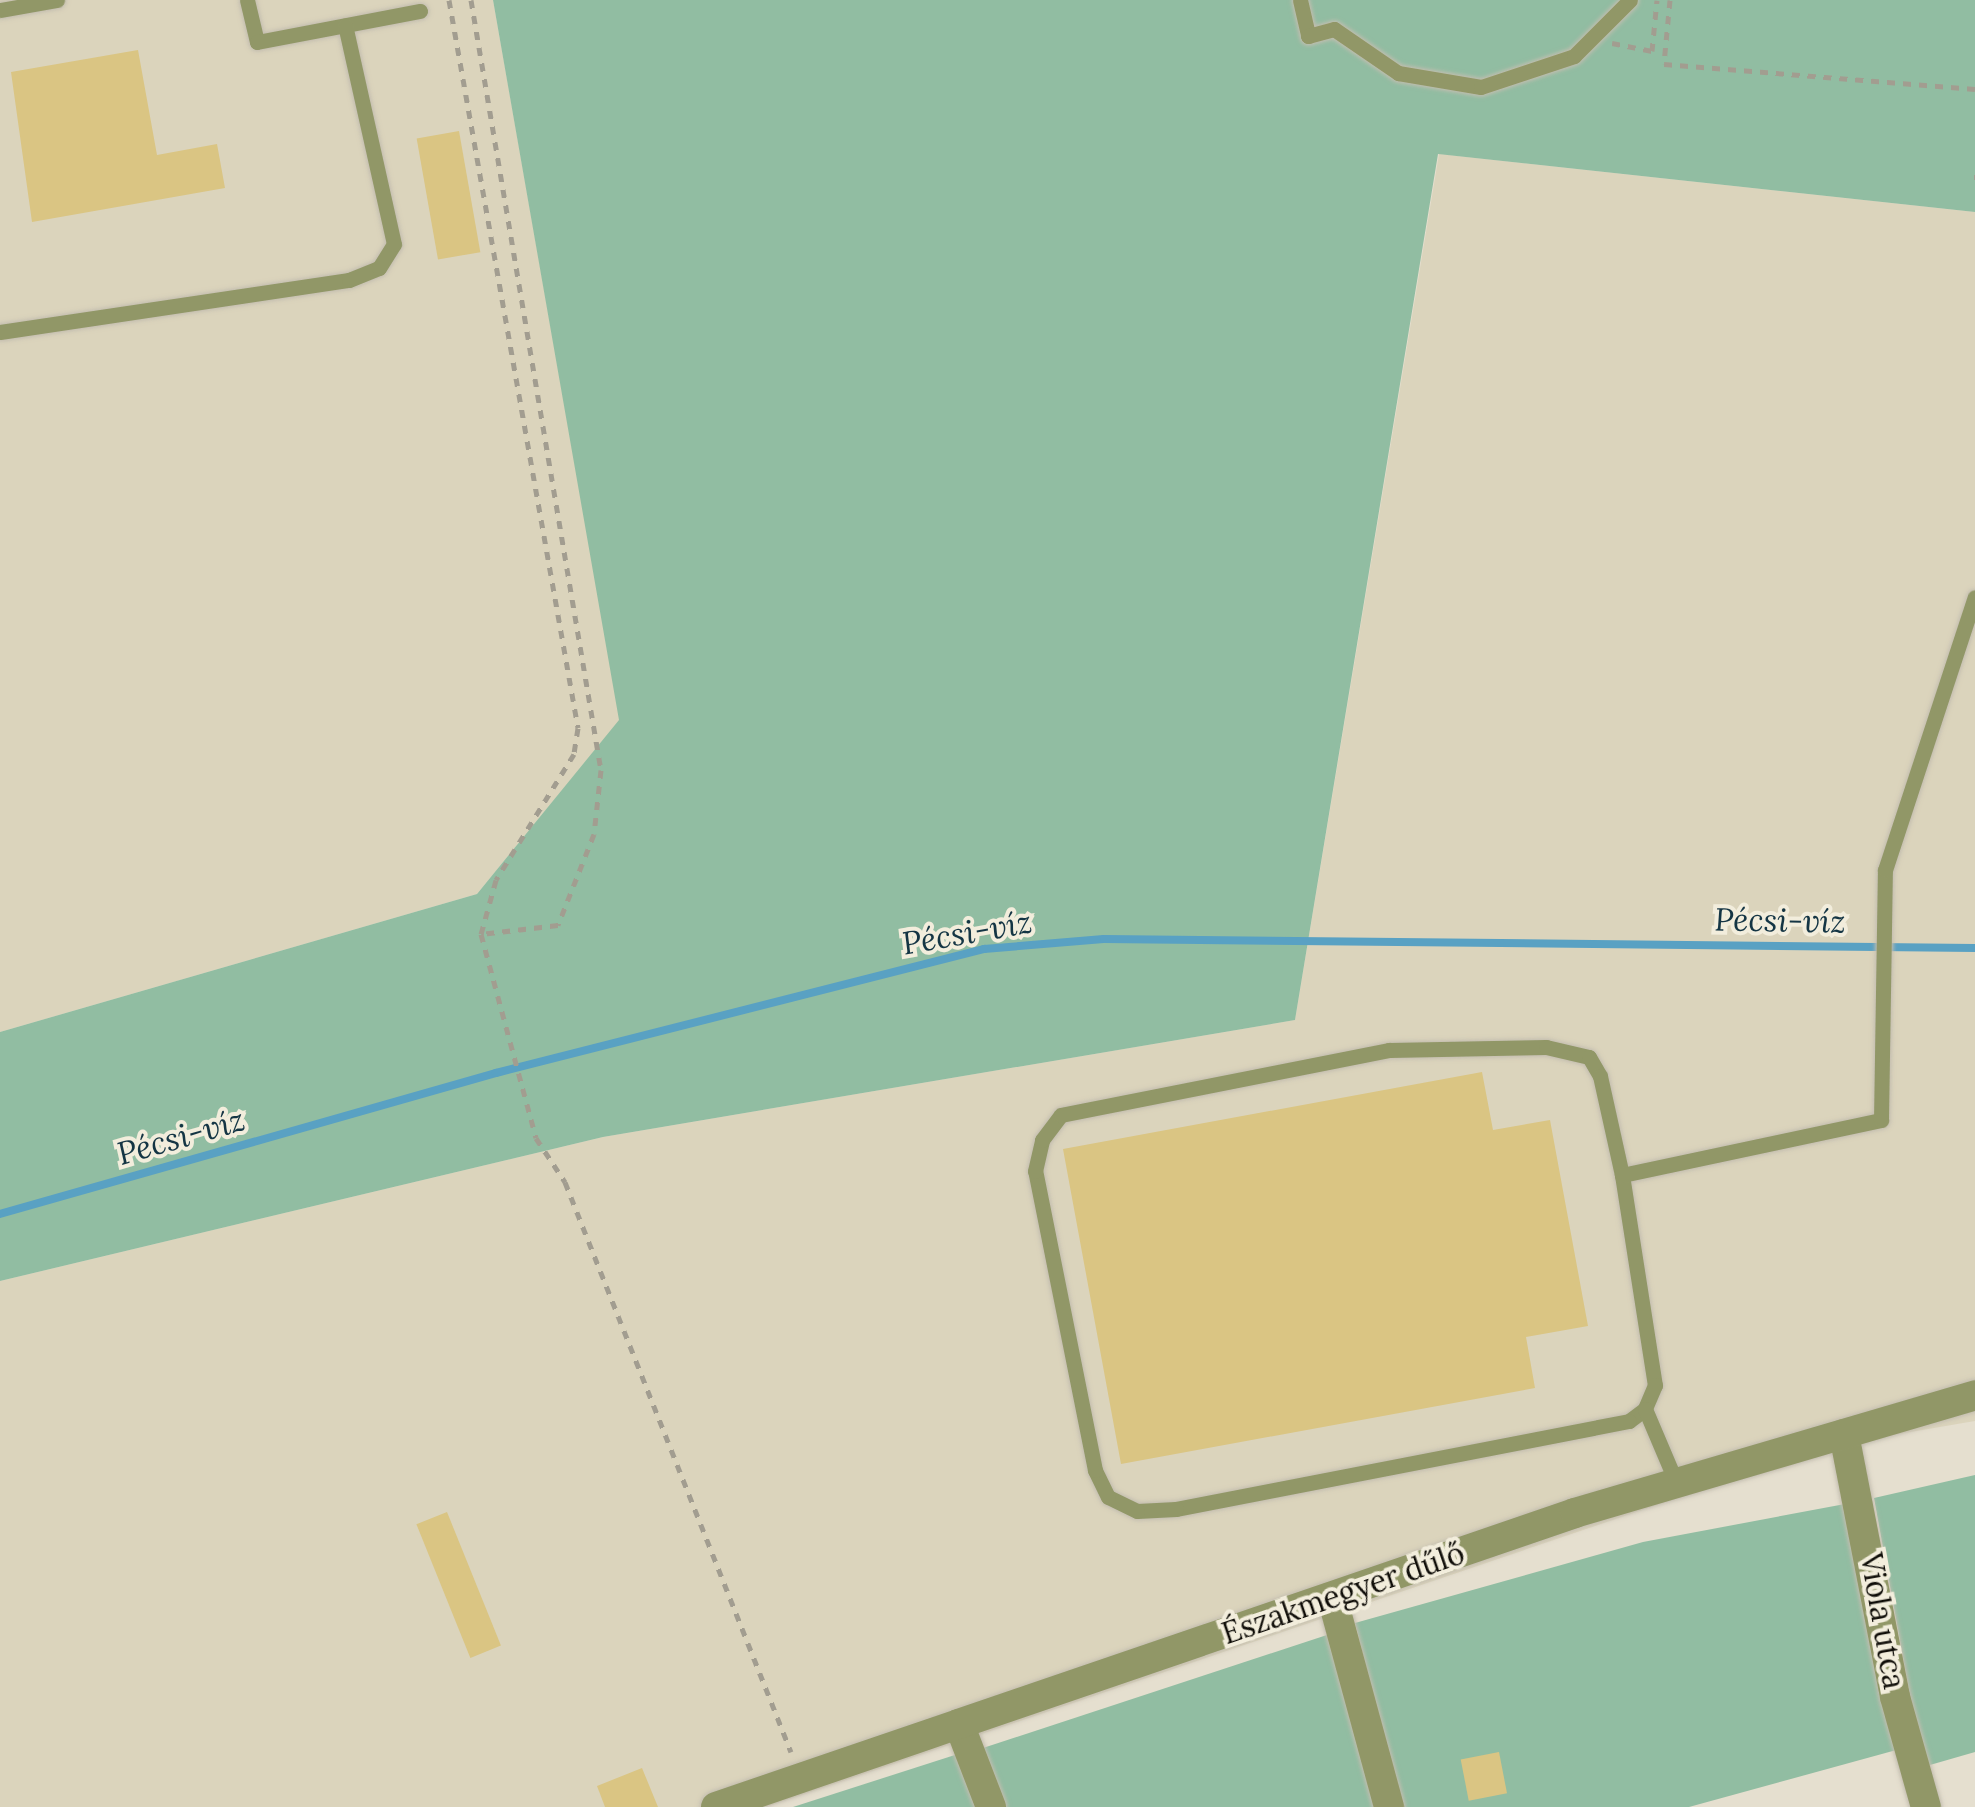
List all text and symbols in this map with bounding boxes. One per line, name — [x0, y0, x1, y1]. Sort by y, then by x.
water label: Pécsi-víz — [1714, 901, 1846, 941]
water label: Pécsi-víz — [899, 903, 1035, 963]
water label: Pécsi-víz — [113, 1101, 249, 1173]
street label: Északmegyer dűlő — [1217, 1535, 1469, 1651]
street label: Viola utca — [1853, 1550, 1913, 1692]

